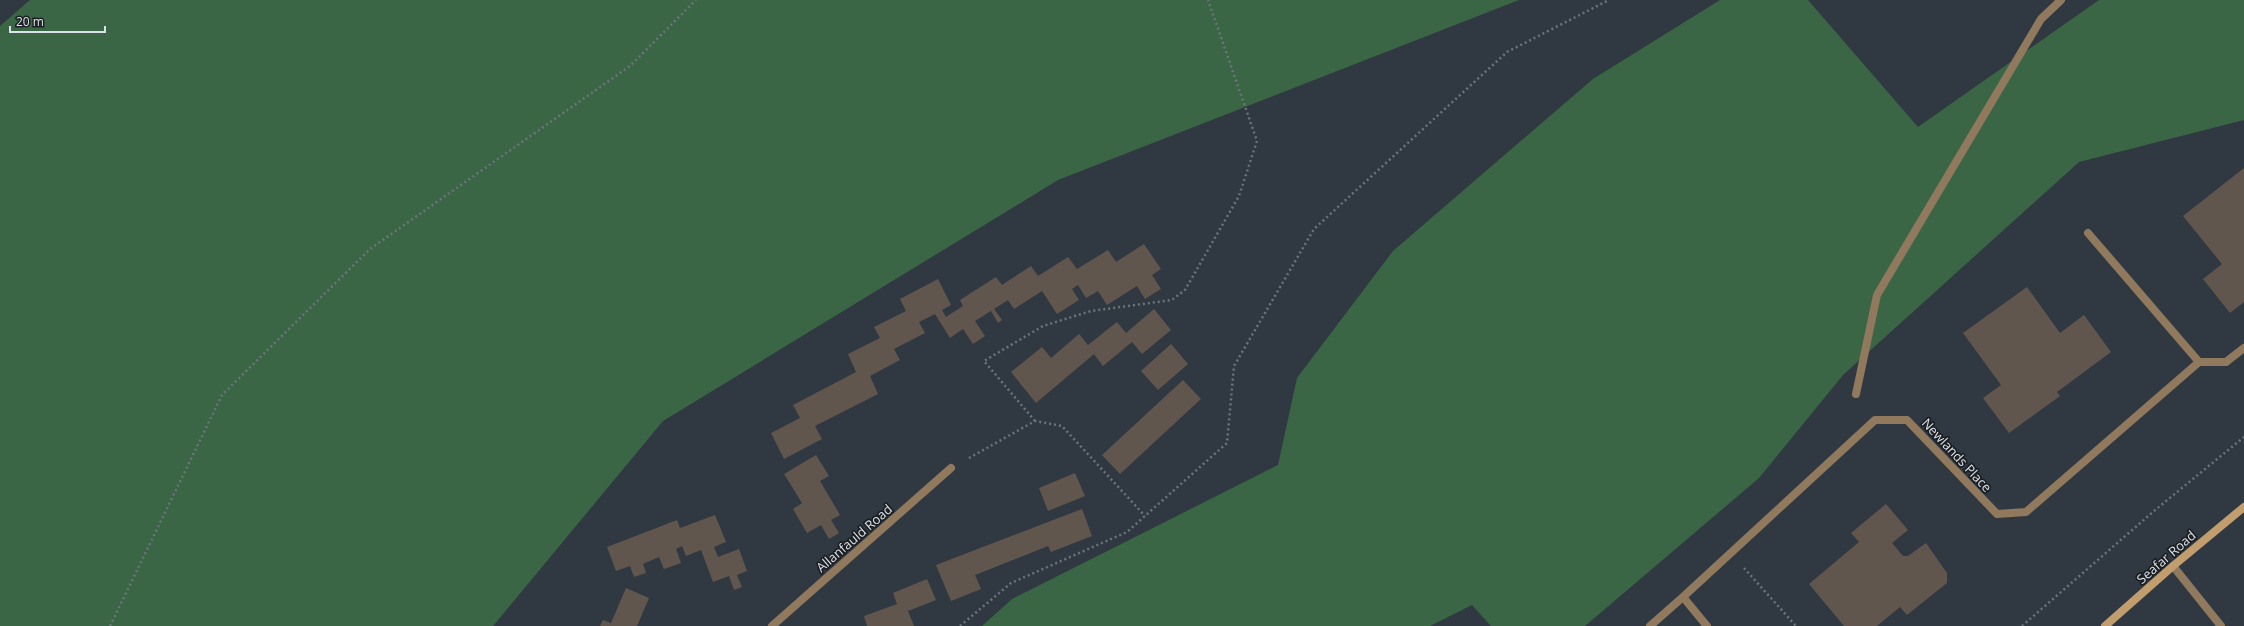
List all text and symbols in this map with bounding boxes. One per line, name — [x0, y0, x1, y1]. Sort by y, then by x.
scale bar — [10, 8, 105, 34]
text: 20 m — [16, 13, 44, 30]
street label: Newlands Place — [1918, 414, 1996, 496]
street label: Allanfauld Road — [812, 500, 896, 576]
street label: Seafar Road — [2133, 526, 2199, 588]

